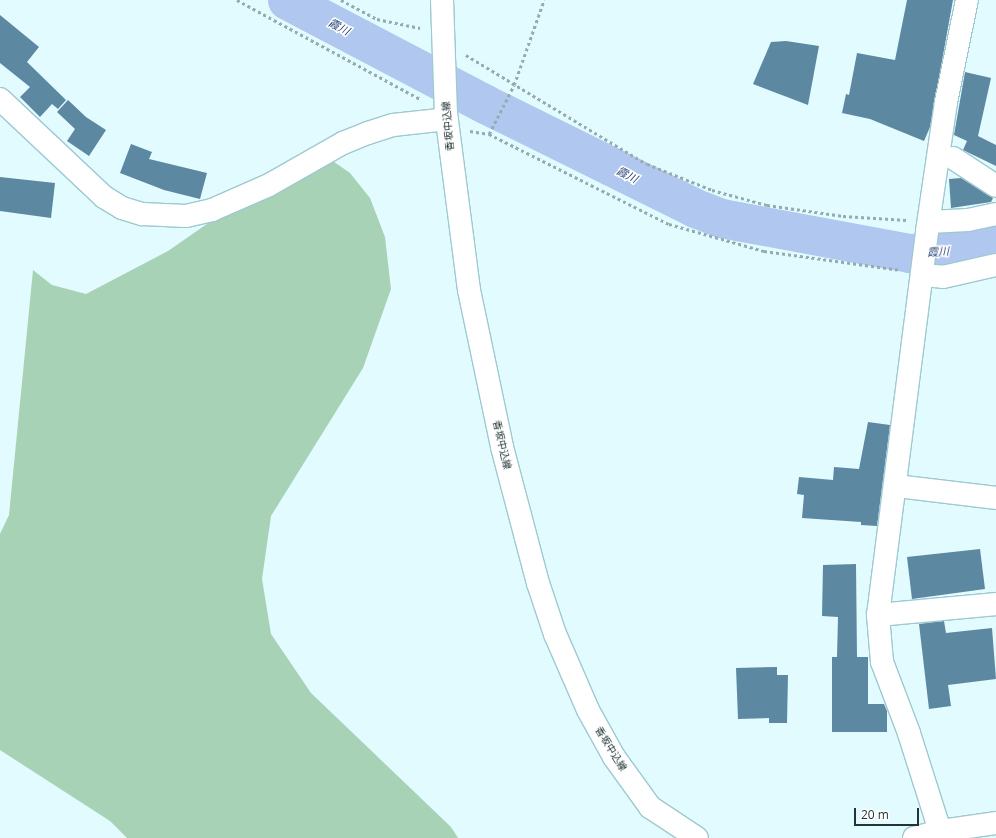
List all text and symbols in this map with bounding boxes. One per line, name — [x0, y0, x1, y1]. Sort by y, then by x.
water label: 霞川 — [326, 16, 352, 38]
street label: 香坂中込線 — [440, 101, 456, 151]
water label: 霞川 — [614, 164, 640, 186]
water label: 霞川 — [927, 245, 949, 259]
street label: 香坂中込線 — [491, 419, 513, 471]
street label: 香坂中込線 — [593, 725, 629, 773]
scale bar — [856, 800, 921, 826]
text: 20 m — [861, 806, 889, 823]

